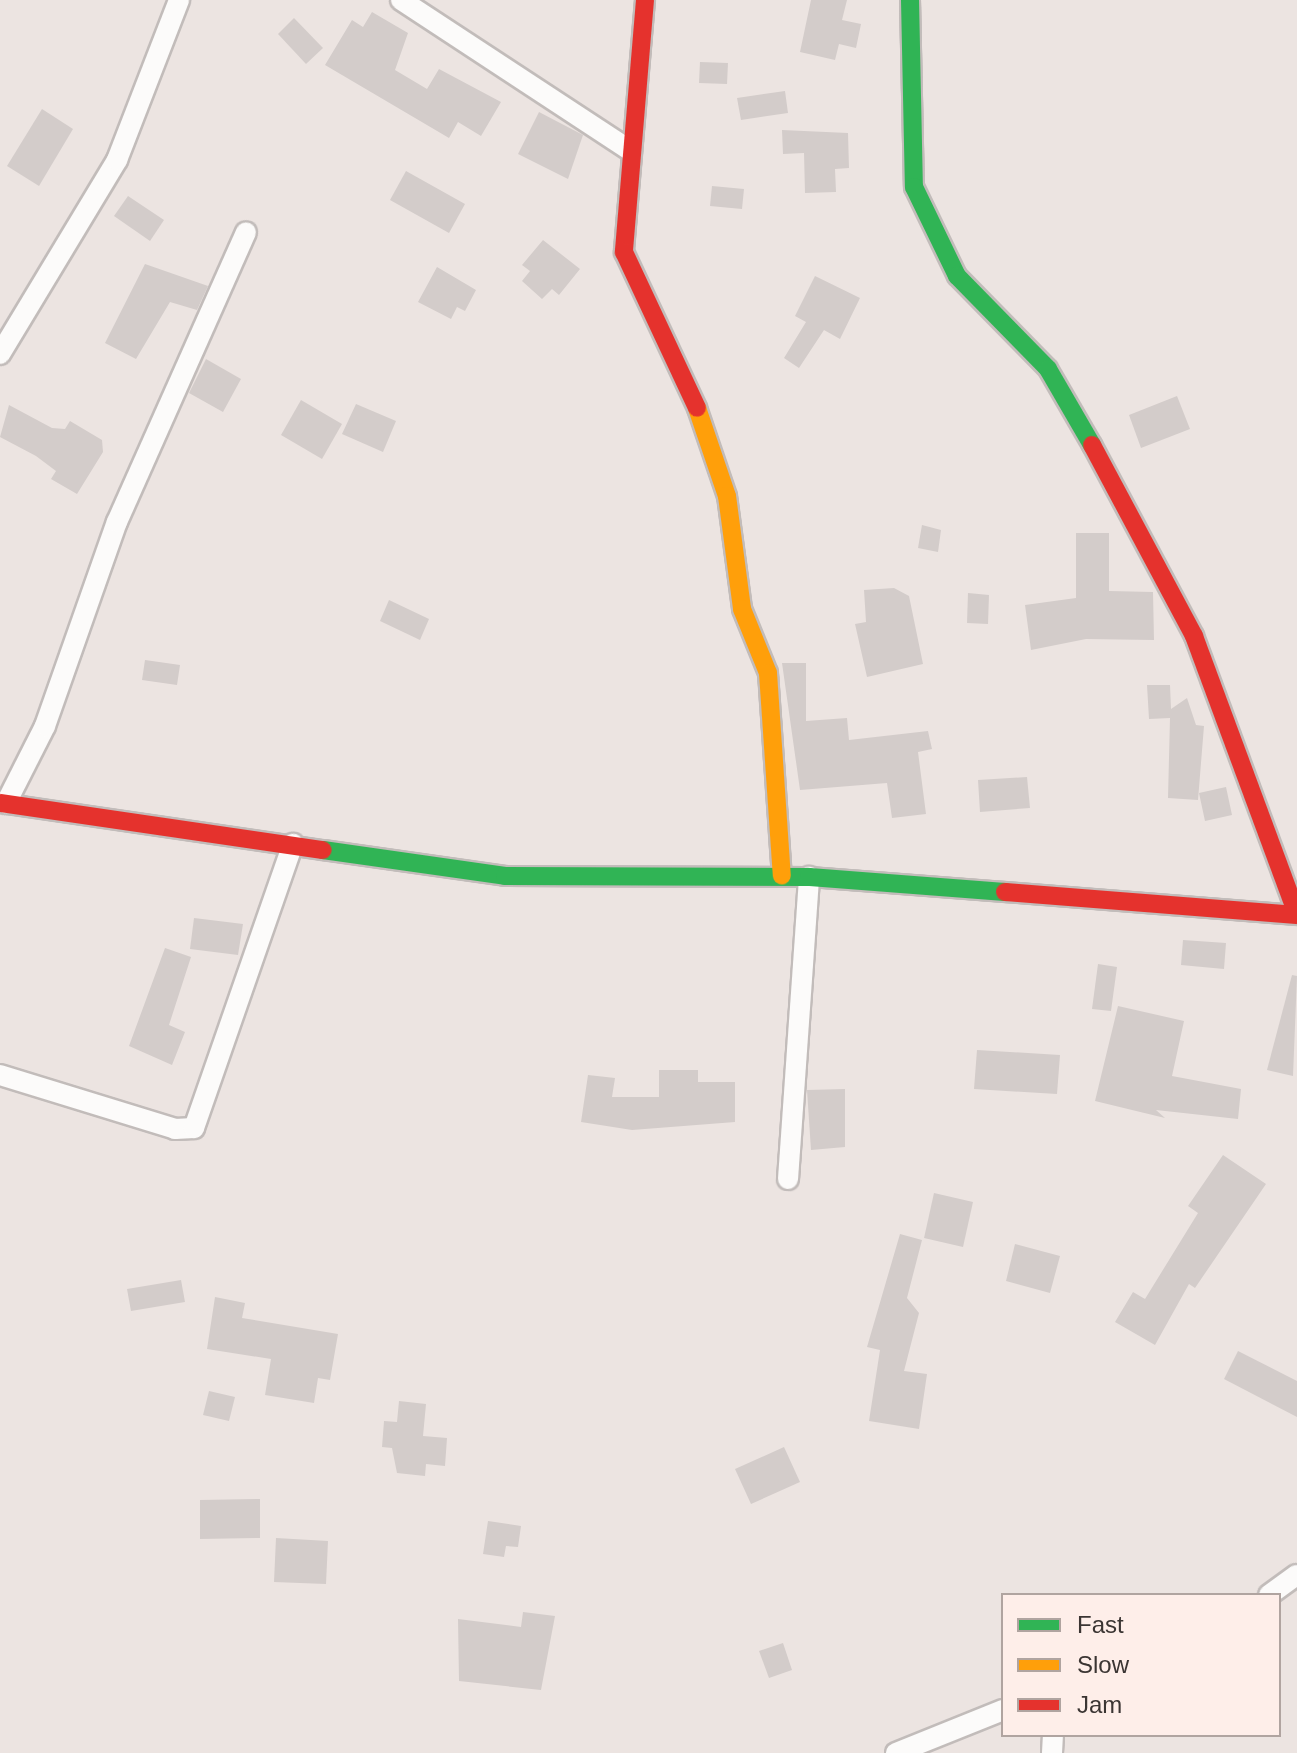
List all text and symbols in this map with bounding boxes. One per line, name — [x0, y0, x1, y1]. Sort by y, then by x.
legend — [1001, 1593, 1281, 1737]
text: Fast — [1077, 1611, 1124, 1638]
text: Slow — [1077, 1651, 1129, 1678]
text: Jam — [1077, 1691, 1122, 1718]

